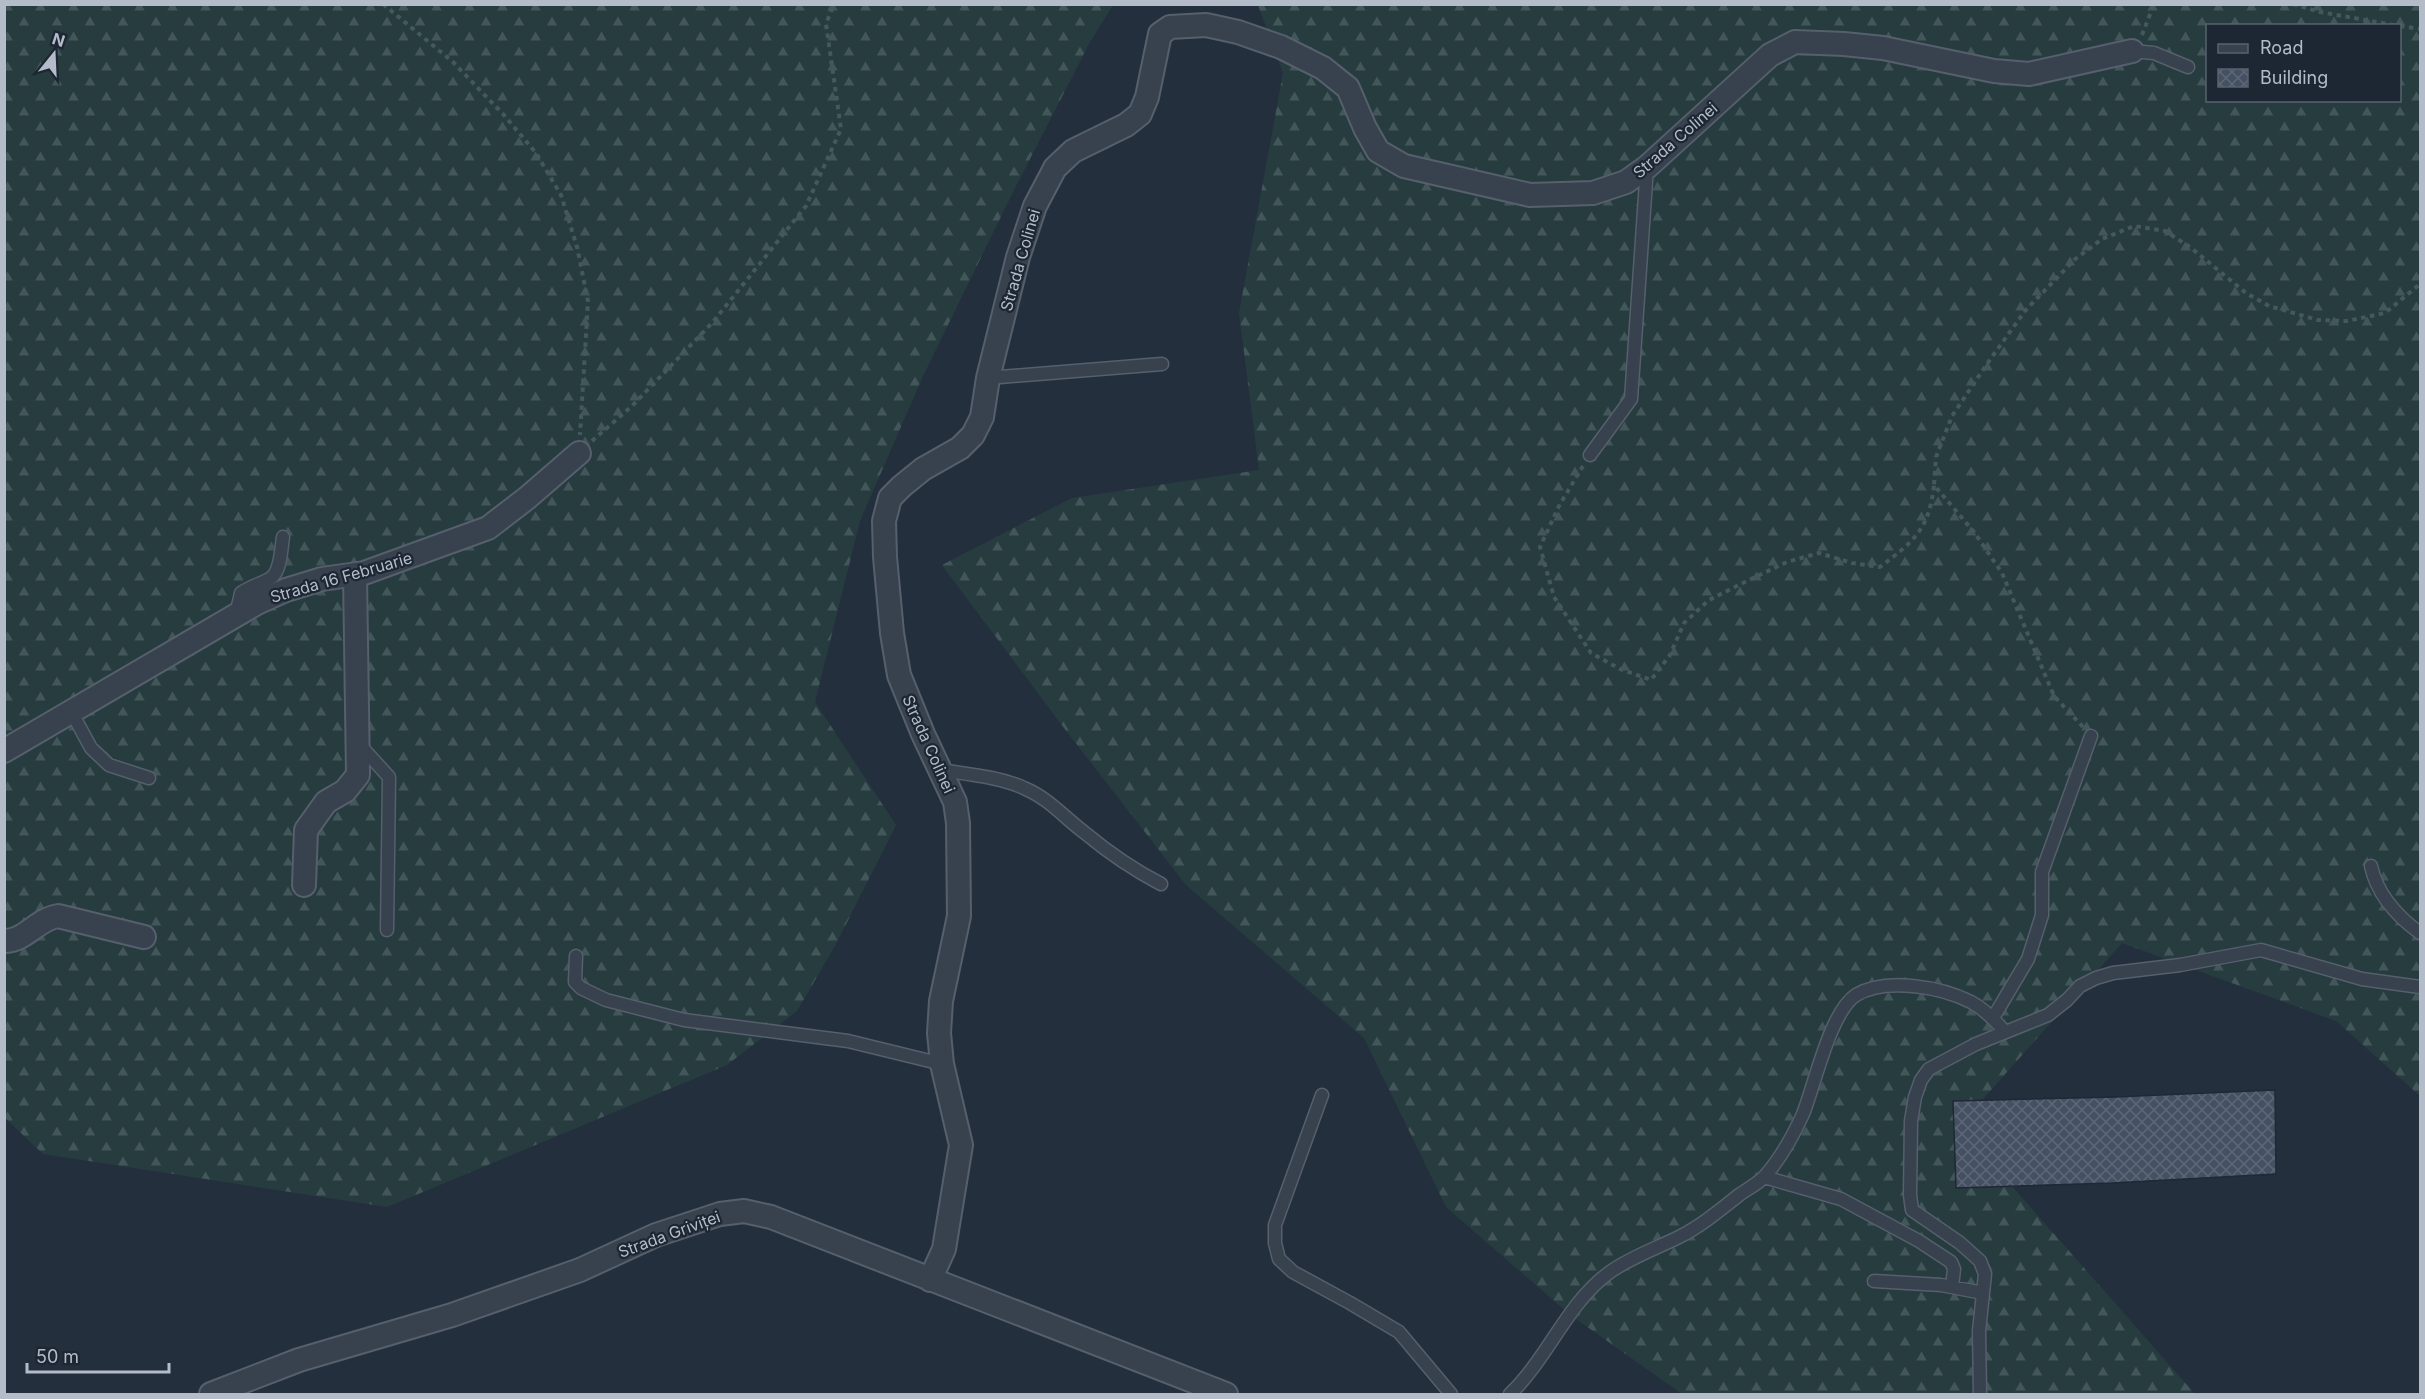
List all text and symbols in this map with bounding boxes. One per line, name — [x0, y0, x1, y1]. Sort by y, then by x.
north arrow — [24, 24, 84, 84]
legend — [2206, 24, 2401, 102]
text: N — [50, 28, 68, 51]
text: Road — [2260, 37, 2303, 58]
text: Building — [2260, 67, 2328, 88]
street label: Strada Colinei — [1629, 98, 1721, 182]
street label: Strada Colinei — [996, 207, 1044, 313]
street label: Strada 16 Februarie — [268, 547, 414, 607]
street label: Strada Colinei — [898, 692, 960, 796]
street label: Strada Griviței — [615, 1206, 723, 1262]
scale bar — [27, 1336, 170, 1374]
text: 50 m — [36, 1346, 79, 1367]

